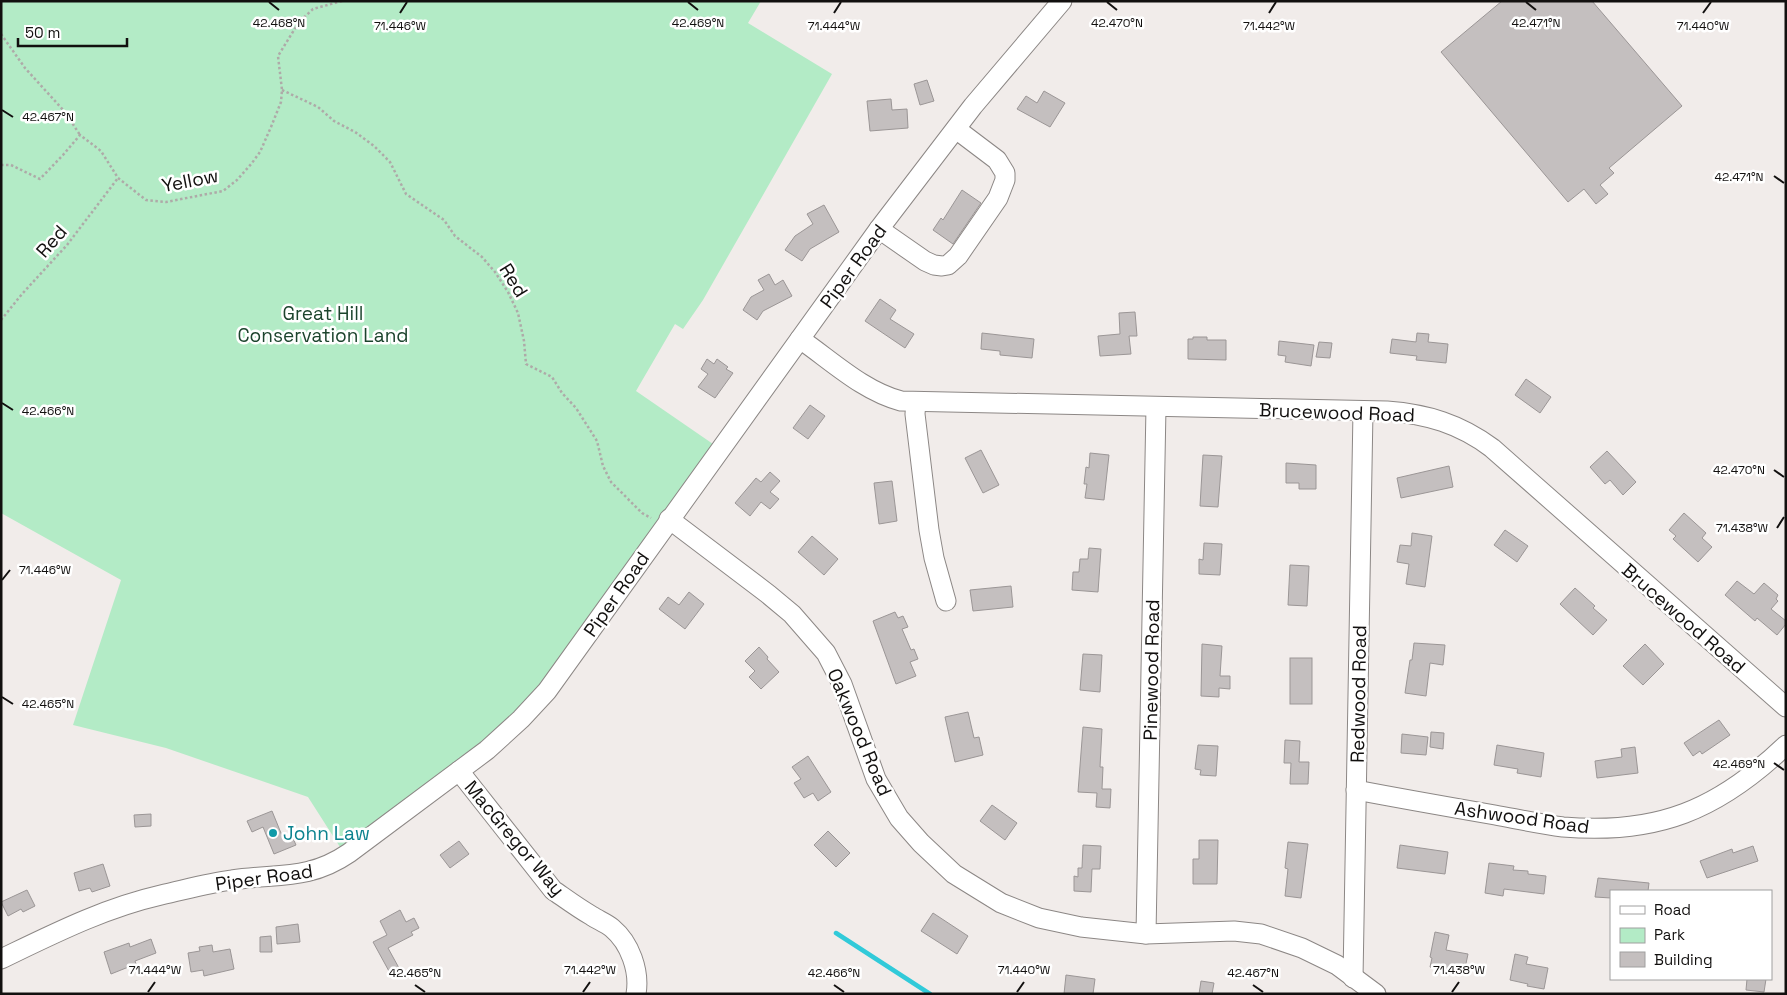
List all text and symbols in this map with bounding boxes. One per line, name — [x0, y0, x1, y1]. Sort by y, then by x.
scale bar — [18, 15, 126, 47]
text: 42.468°N — [253, 15, 305, 31]
text: 42.469°N — [672, 15, 724, 31]
text: 42.470°N — [1091, 15, 1143, 31]
text: 42.471°N — [1511, 15, 1561, 31]
text: 71.446°W — [374, 18, 427, 34]
text: 71.444°W — [808, 18, 861, 34]
text: 71.442°W — [1243, 18, 1296, 34]
text: 71.440°W — [1677, 18, 1730, 34]
text: 50 m — [25, 23, 60, 42]
text: 42.467°N — [22, 109, 74, 125]
street label: Yellow — [160, 163, 221, 198]
text: 42.471°N — [1714, 169, 1764, 185]
street label: Piper Road — [814, 219, 892, 313]
street label: Red — [30, 220, 72, 263]
street label: Red — [494, 259, 534, 302]
park label: Great Hill Conservation Land — [237, 301, 409, 348]
street label: Brucewood Road — [1259, 397, 1415, 428]
text: 42.466°N — [22, 403, 74, 419]
text: 42.470°N — [1713, 462, 1765, 478]
text: 71.438°W — [1716, 520, 1768, 536]
street label: Piper Road — [578, 547, 655, 642]
street label: Brucewood Road — [1617, 558, 1751, 679]
text: 71.446°W — [19, 562, 72, 578]
street label: Pinewood Road — [1138, 599, 1165, 741]
street label: Redwood Road — [1345, 625, 1372, 763]
street label: Oakwood Road — [821, 665, 898, 800]
text: 42.465°N — [22, 696, 74, 712]
text: 42.469°N — [1713, 756, 1765, 772]
street label: MacGregor Way — [459, 775, 570, 901]
street label: Ashwood Road — [1453, 796, 1591, 839]
place label: John Law — [283, 821, 370, 846]
marker: John Law — [267, 827, 279, 839]
street label: Piper Road — [214, 858, 314, 897]
legend — [1610, 890, 1772, 980]
text: Road — [1654, 900, 1691, 919]
text: Park — [1654, 925, 1685, 944]
text: Building — [1654, 950, 1713, 969]
text: 71.444°W — [129, 962, 182, 978]
text: 71.442°W — [564, 962, 617, 978]
text: 71.440°W — [998, 962, 1051, 978]
text: 71.438°W — [1433, 962, 1485, 978]
text: 42.465°N — [389, 965, 441, 981]
text: 42.466°N — [808, 965, 860, 981]
text: 42.467°N — [1227, 965, 1279, 981]

